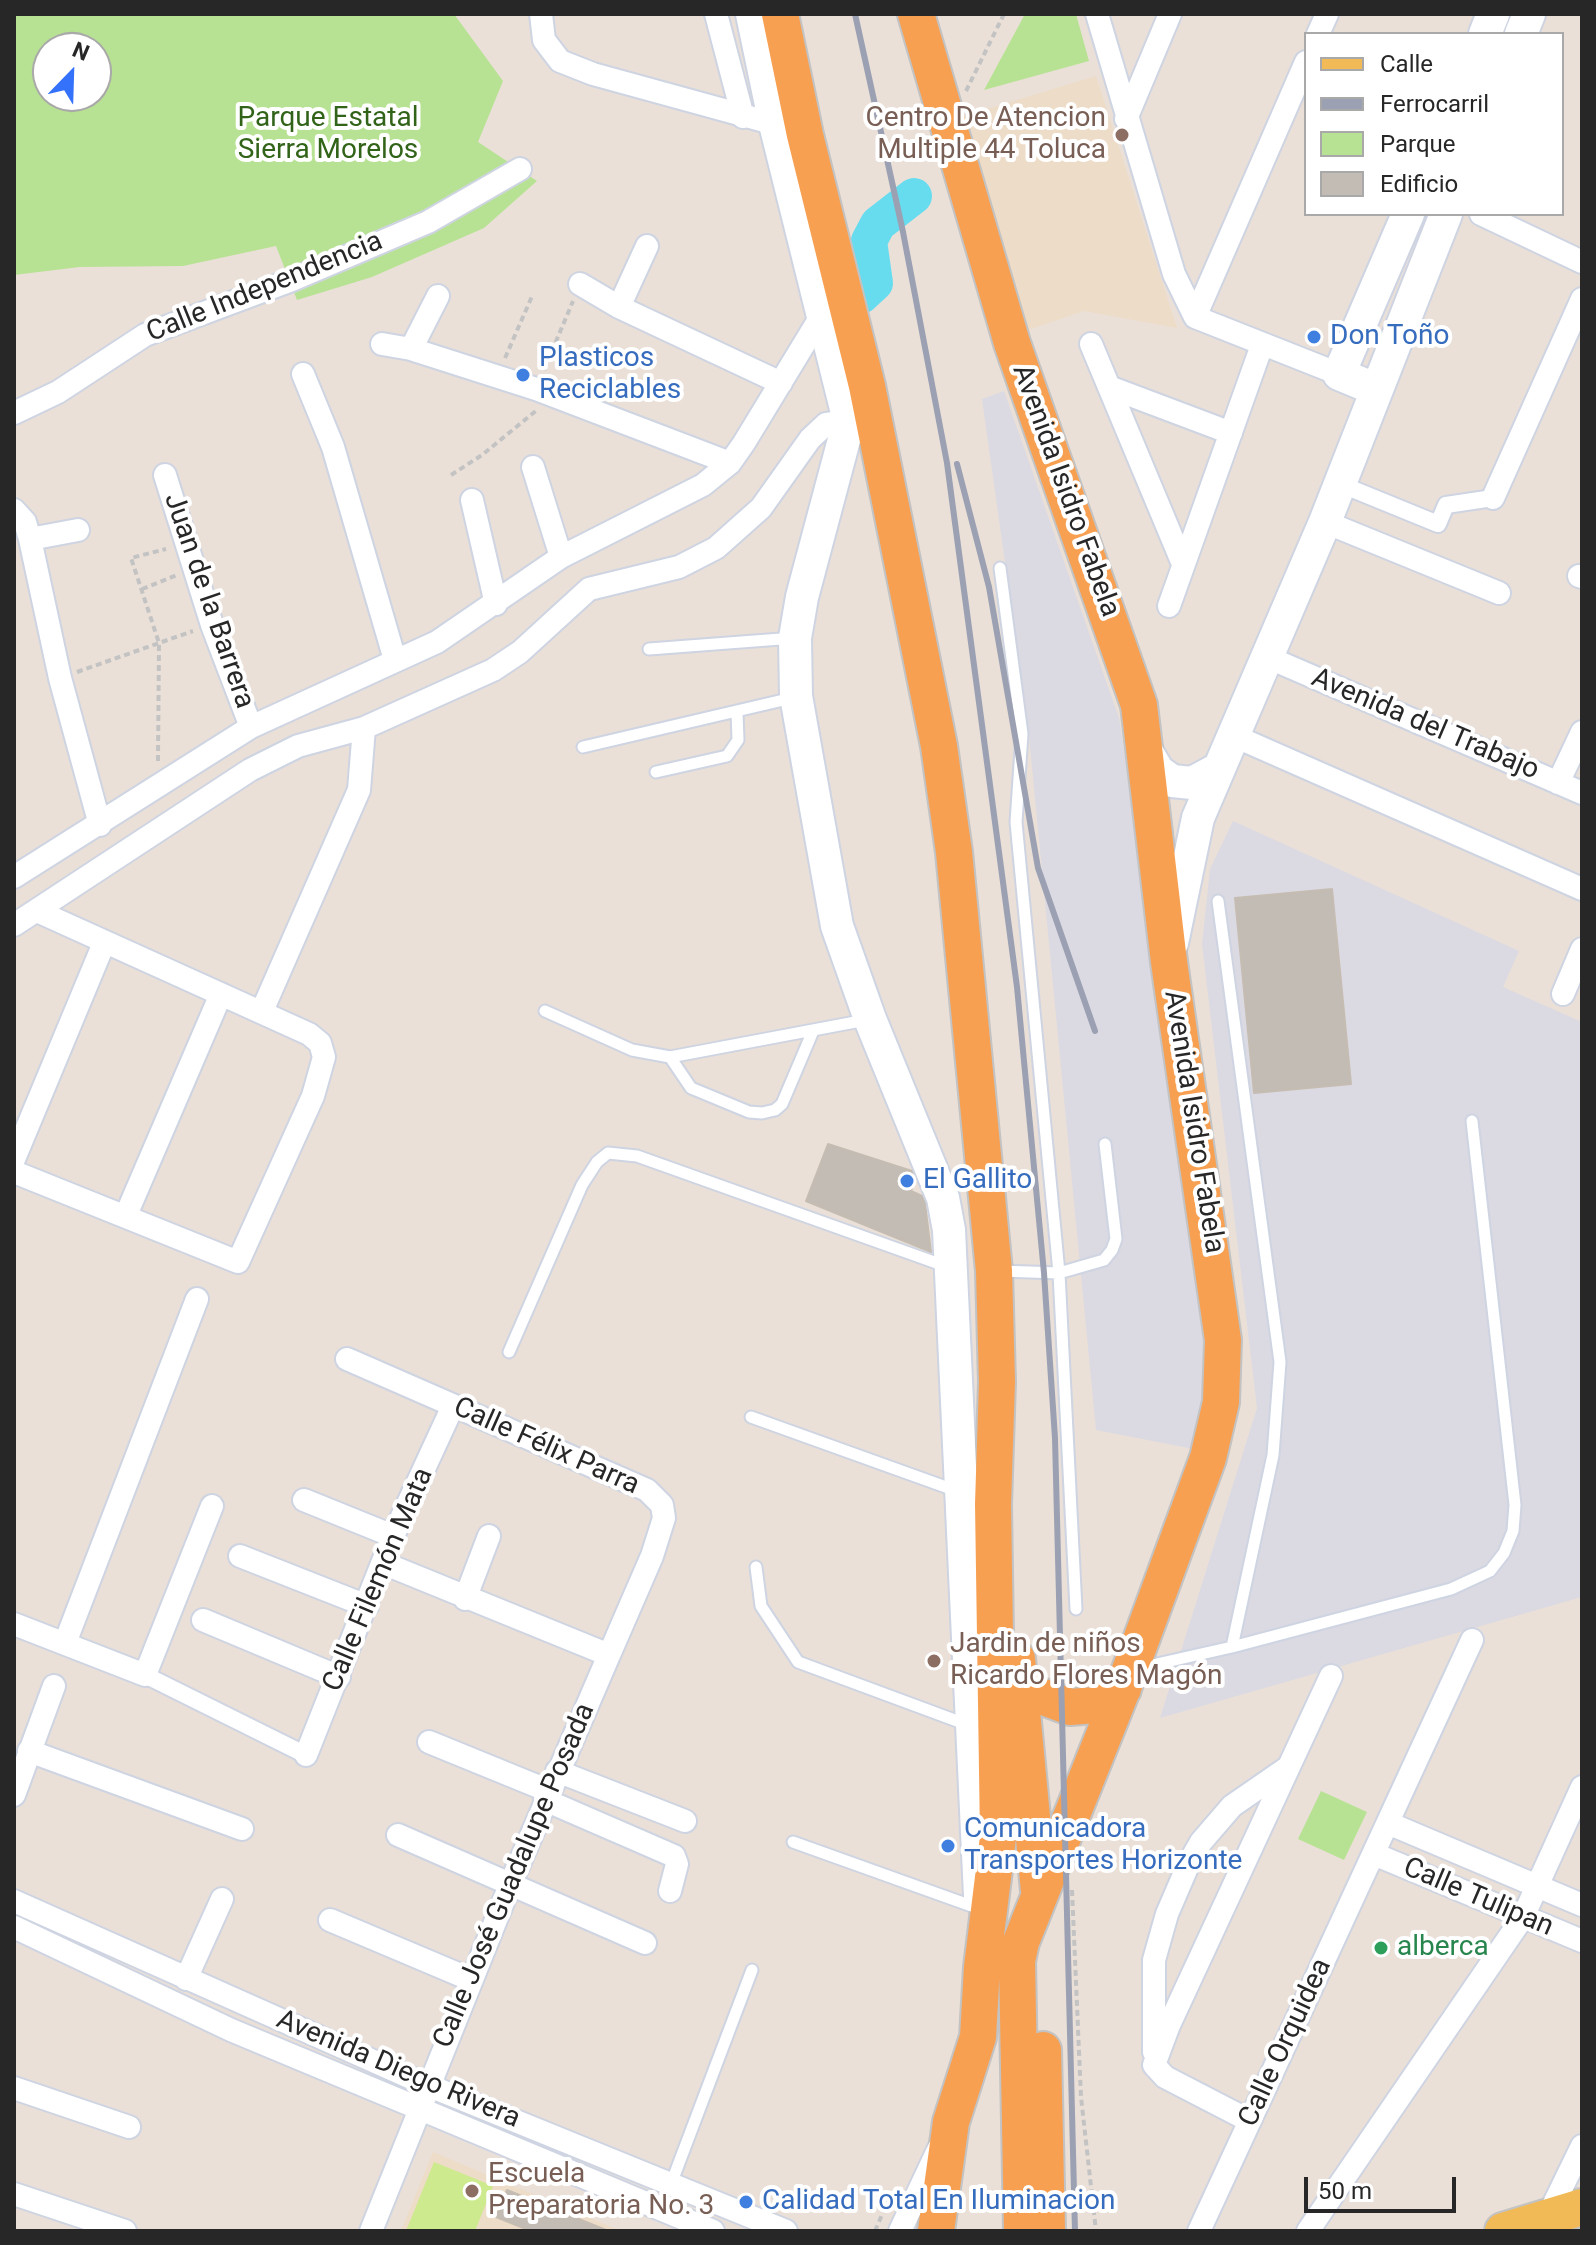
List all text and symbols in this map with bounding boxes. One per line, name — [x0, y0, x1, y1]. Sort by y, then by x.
north arrow — [32, 32, 112, 112]
legend — [1304, 32, 1564, 216]
text: N — [69, 37, 93, 66]
text: Calle — [1380, 50, 1433, 78]
text: Ferrocarril — [1380, 90, 1489, 118]
park label: Parque Estatal Sierra Morelos — [237, 102, 419, 168]
place label: Centro De Atencion Multiple 44 Toluca — [866, 102, 1106, 168]
marker: Centro De Atencion Multiple 44 Toluca — [1113, 126, 1131, 144]
text: Parque — [1380, 130, 1456, 158]
text: Edificio — [1380, 170, 1458, 198]
street label: Calle Independencia — [142, 225, 388, 351]
place label: Don Toño — [1330, 320, 1450, 354]
marker: Don Toño — [1305, 328, 1323, 346]
place label: Plasticos Reciclables — [539, 342, 681, 408]
street label: Avenida Isidro Fabela — [1004, 360, 1126, 622]
marker: Plasticos Reciclables — [514, 366, 532, 384]
street label: Juan de la Barrera — [155, 489, 261, 713]
street label: Avenida del Trabajo — [1306, 662, 1544, 788]
street label: Avenida Isidro Fabela — [1156, 988, 1230, 1256]
place label: El Gallito — [923, 1164, 1032, 1198]
marker: El Gallito — [898, 1172, 916, 1190]
street label: Calle Félix Parra — [448, 1391, 644, 1503]
street label: Calle Filemón Mata — [317, 1463, 441, 1697]
place label: Jardin de niños Ricardo Flores Magón — [950, 1628, 1222, 1694]
marker: Jardin de niños Ricardo Flores Magón — [925, 1652, 943, 1670]
street label: Calle José Guadalupe Posada — [427, 1699, 603, 2053]
place label: Comunicadora Transportes Horizonte — [964, 1813, 1242, 1879]
marker: Comunicadora Transportes Horizonte — [939, 1837, 957, 1855]
street label: Calle Tulipan — [1398, 1851, 1558, 1945]
place label: alberca — [1397, 1931, 1489, 1965]
marker: alberca — [1372, 1939, 1390, 1957]
street label: Calle Orquidea — [1232, 1954, 1340, 2132]
street label: Avenida Diego Rivera — [271, 2004, 525, 2136]
place label: Escuela Preparatoria No. 3 — [488, 2158, 714, 2224]
scale bar — [1308, 2161, 1460, 2211]
text: 50 m — [1318, 2177, 1372, 2205]
marker: Escuela Preparatoria No. 3 — [463, 2182, 481, 2200]
place label: Calidad Total En Iluminacion — [762, 2185, 1115, 2219]
marker: Calidad Total En Iluminacion — [737, 2193, 755, 2211]

